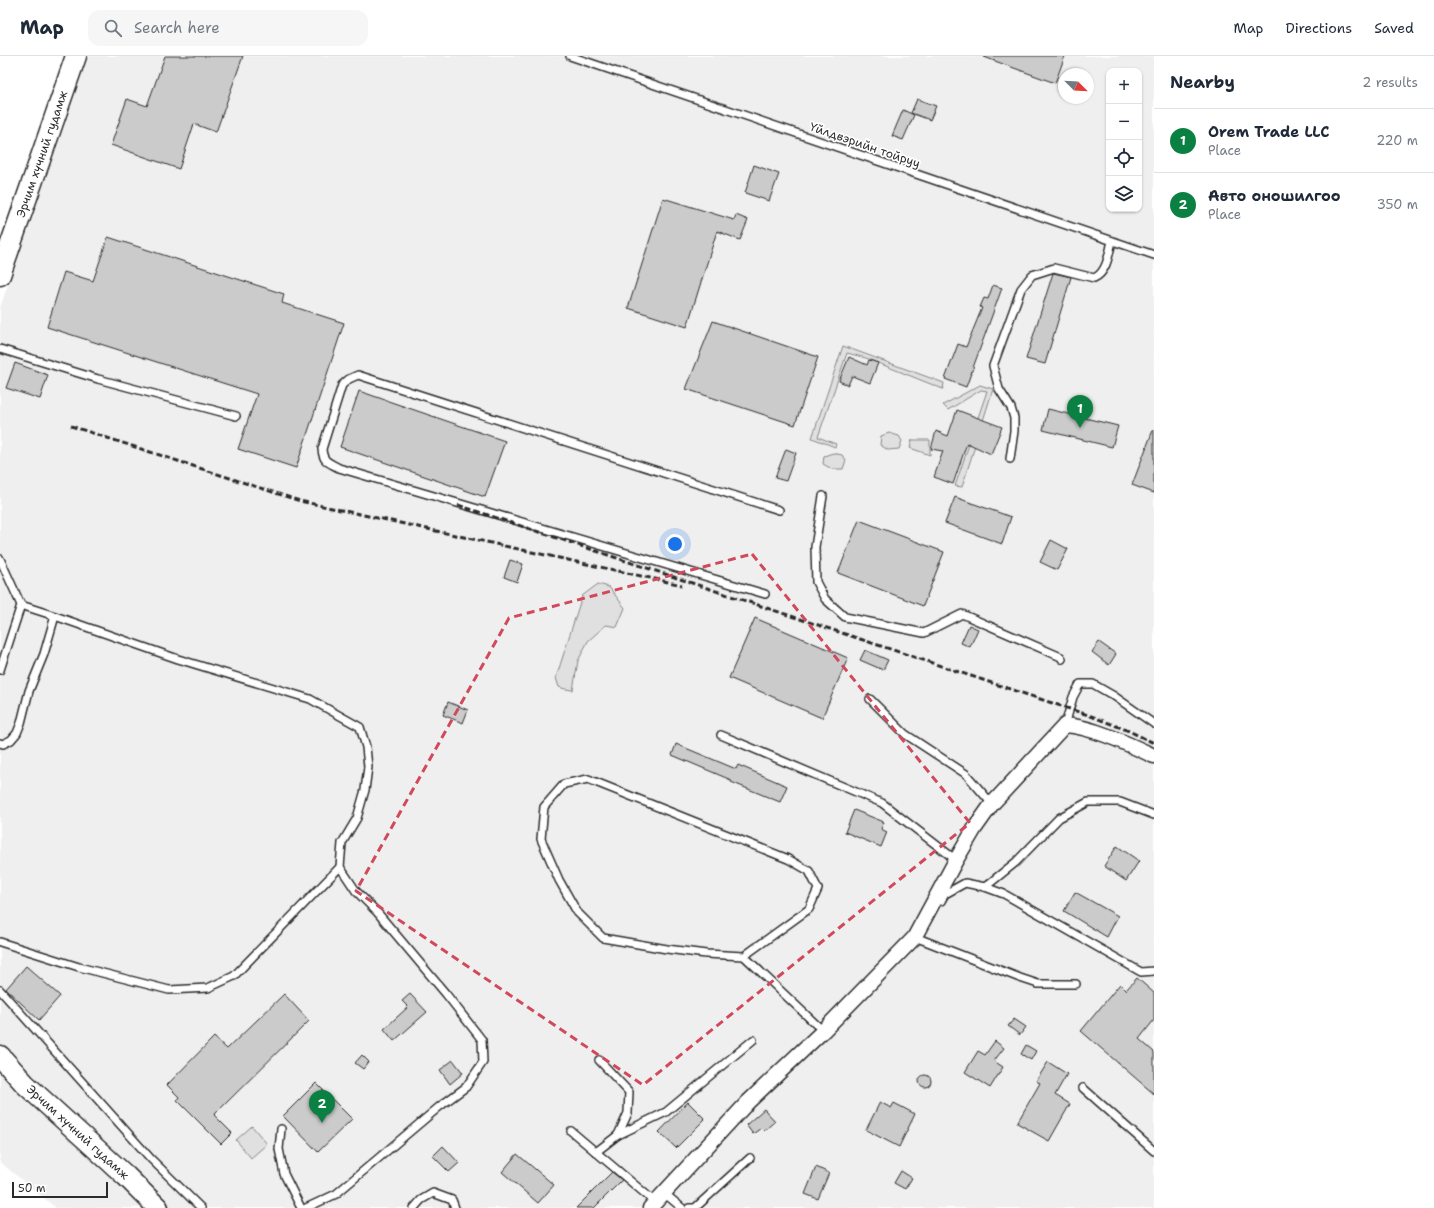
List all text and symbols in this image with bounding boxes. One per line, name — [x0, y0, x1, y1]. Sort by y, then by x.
search box — [88, 10, 368, 46]
text: Map — [20, 15, 64, 40]
icon: search — [102, 17, 124, 39]
text: Search here — [134, 18, 220, 38]
text: Map — [1234, 19, 1264, 37]
text: Directions — [1286, 19, 1352, 37]
text: Saved — [1374, 19, 1414, 37]
north arrow — [1058, 68, 1094, 104]
map controls — [1106, 68, 1142, 212]
button: + — [1106, 68, 1142, 104]
text: Nearby — [1170, 71, 1235, 93]
text: 2 results — [1362, 74, 1418, 91]
street label: Эрчим хүчний гудамж — [13, 89, 71, 220]
button: − — [1106, 104, 1142, 140]
street label: Үйлдвэрийн тойруу — [808, 119, 923, 171]
text: Orem Trade LLC — [1208, 122, 1329, 142]
text: 1 — [1180, 132, 1186, 149]
text: 220 m — [1376, 132, 1418, 149]
button: locate — [1106, 140, 1142, 176]
text: Place — [1208, 142, 1241, 159]
button: layers — [1106, 176, 1142, 212]
text: Авто оношилгоо — [1208, 186, 1341, 206]
text: 2 — [1178, 196, 1188, 213]
text: 350 m — [1377, 196, 1418, 213]
text: Place — [1208, 206, 1241, 223]
pin: 1 — [1067, 395, 1093, 428]
your location — [665, 534, 685, 554]
street label: Эрчим хүчний гудамж — [23, 1081, 132, 1183]
pin: 2 — [309, 1090, 335, 1123]
scale bar — [12, 1180, 108, 1199]
text: 50 m — [18, 1181, 46, 1196]

